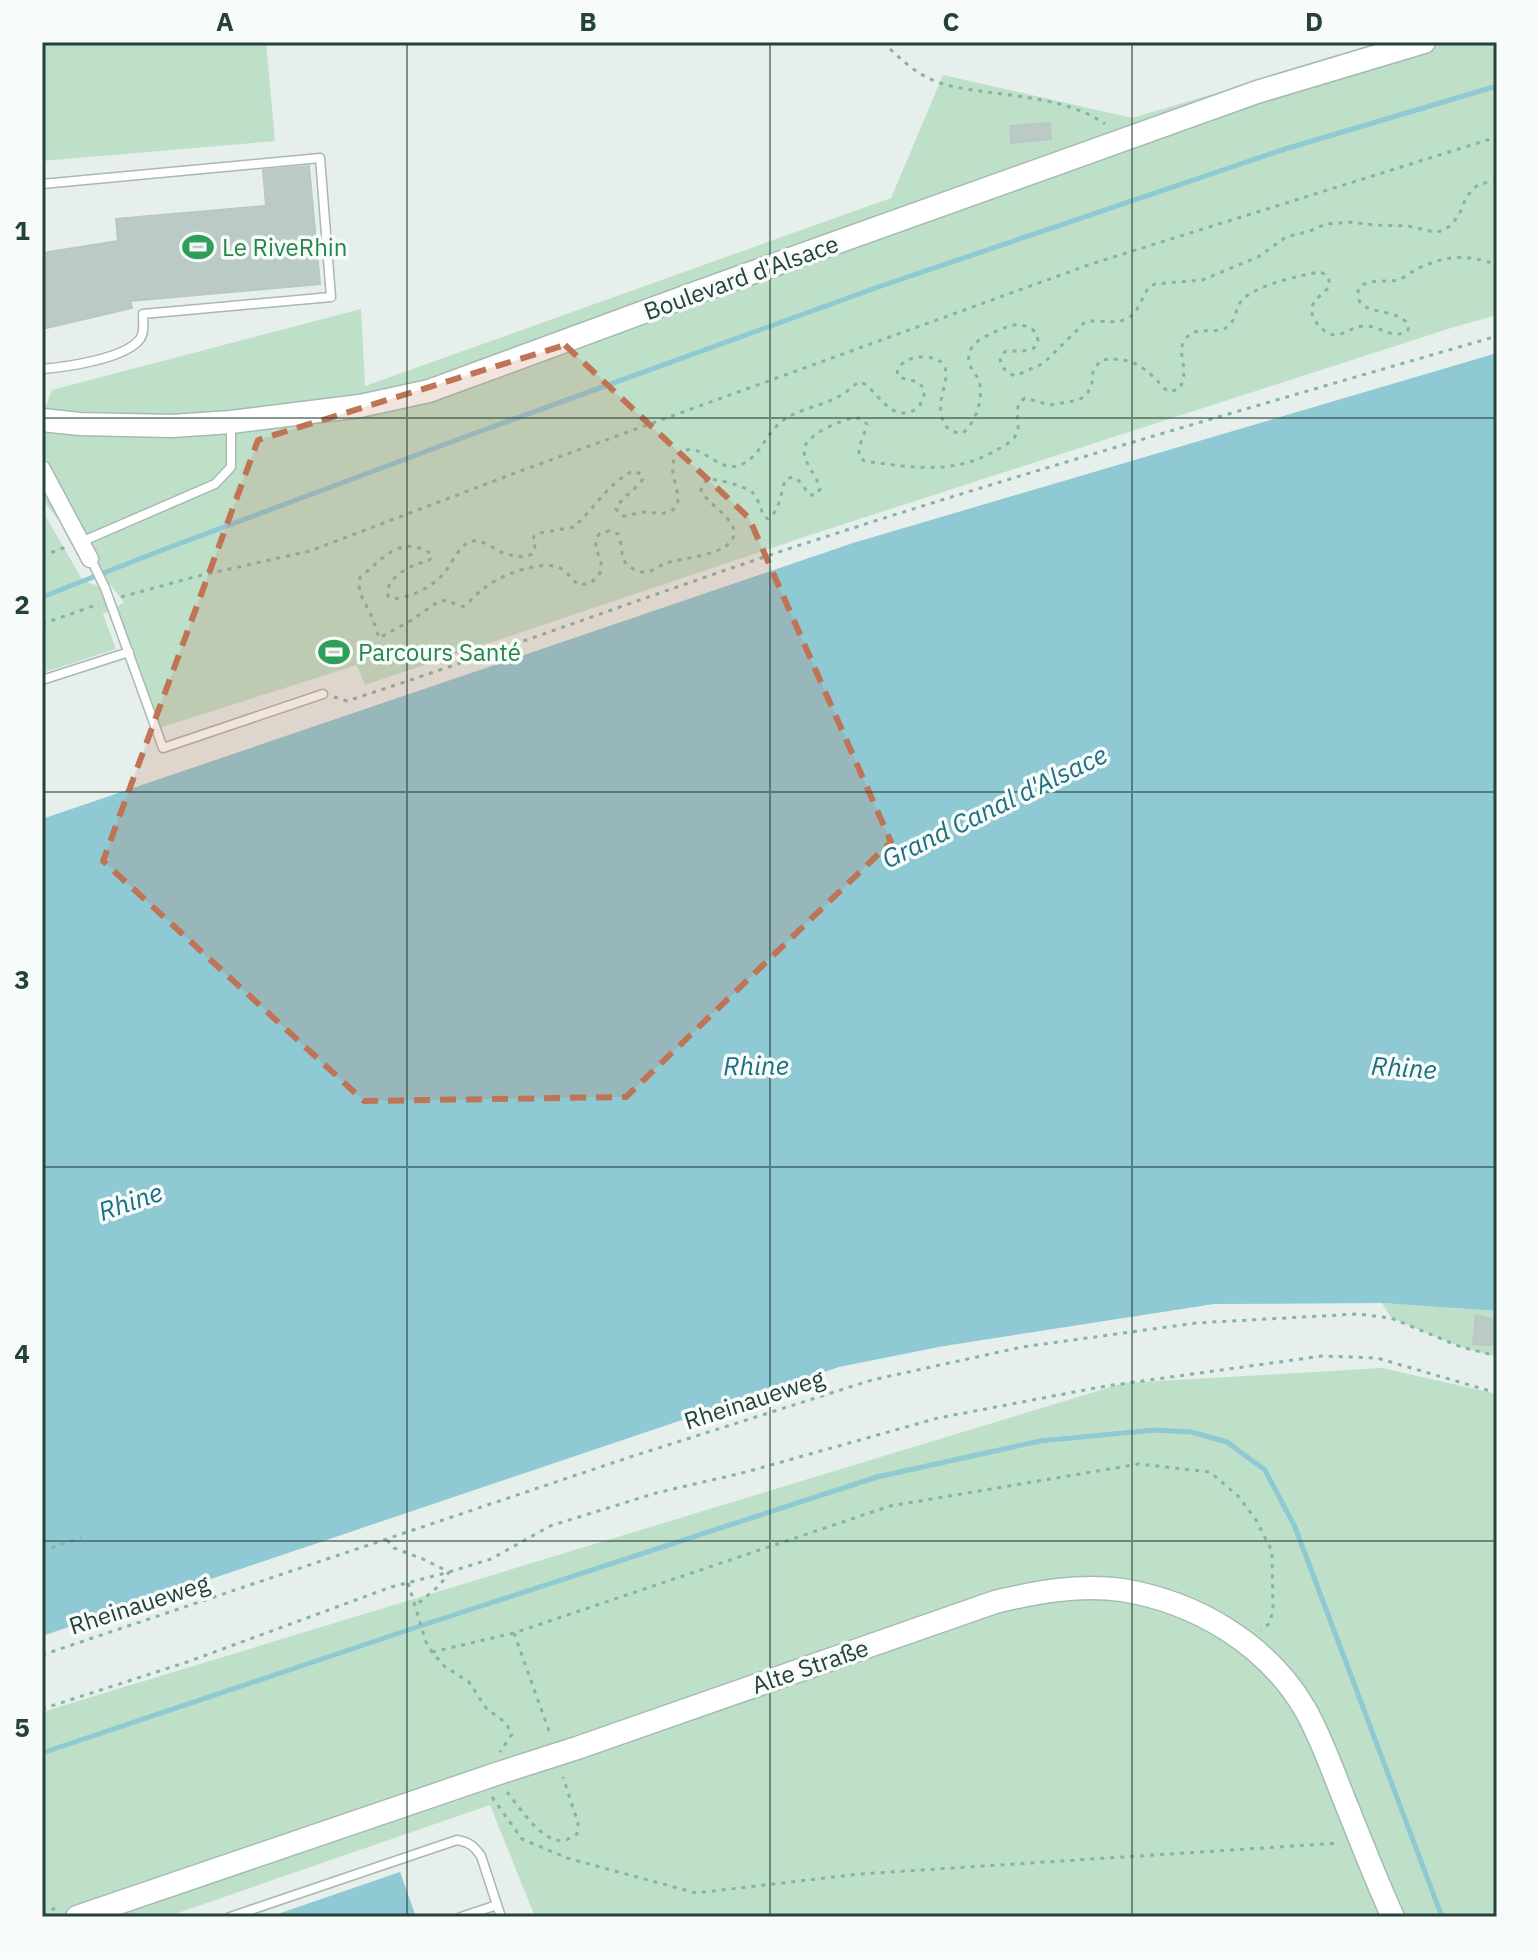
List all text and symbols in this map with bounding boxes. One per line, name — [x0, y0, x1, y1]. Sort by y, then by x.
text: A — [216, 4, 234, 38]
text: B — [579, 4, 597, 38]
text: C — [943, 4, 960, 38]
text: D — [1305, 4, 1323, 38]
text: 1 — [14, 213, 30, 247]
street label: Boulevard d'Alsace — [639, 227, 843, 327]
sports icon: Le RiveRhin — [181, 230, 215, 264]
place label: Le RiveRhin — [222, 231, 347, 263]
text: 2 — [14, 587, 30, 621]
sports icon: Parcours Santé — [317, 635, 351, 669]
place label: Parcours Santé — [358, 636, 521, 668]
water label: Grand Canal d'Alsace — [876, 737, 1112, 875]
text: 3 — [14, 962, 30, 996]
water label: Rhine — [723, 1047, 789, 1083]
water label: Rhine — [1370, 1048, 1438, 1086]
water label: Rhine — [93, 1174, 167, 1228]
text: 4 — [14, 1336, 30, 1370]
street label: Rheinaueweg — [680, 1361, 828, 1437]
street label: Rheinaueweg — [65, 1566, 213, 1642]
street label: Alte Straße — [747, 1631, 873, 1701]
text: 5 — [14, 1710, 30, 1744]

